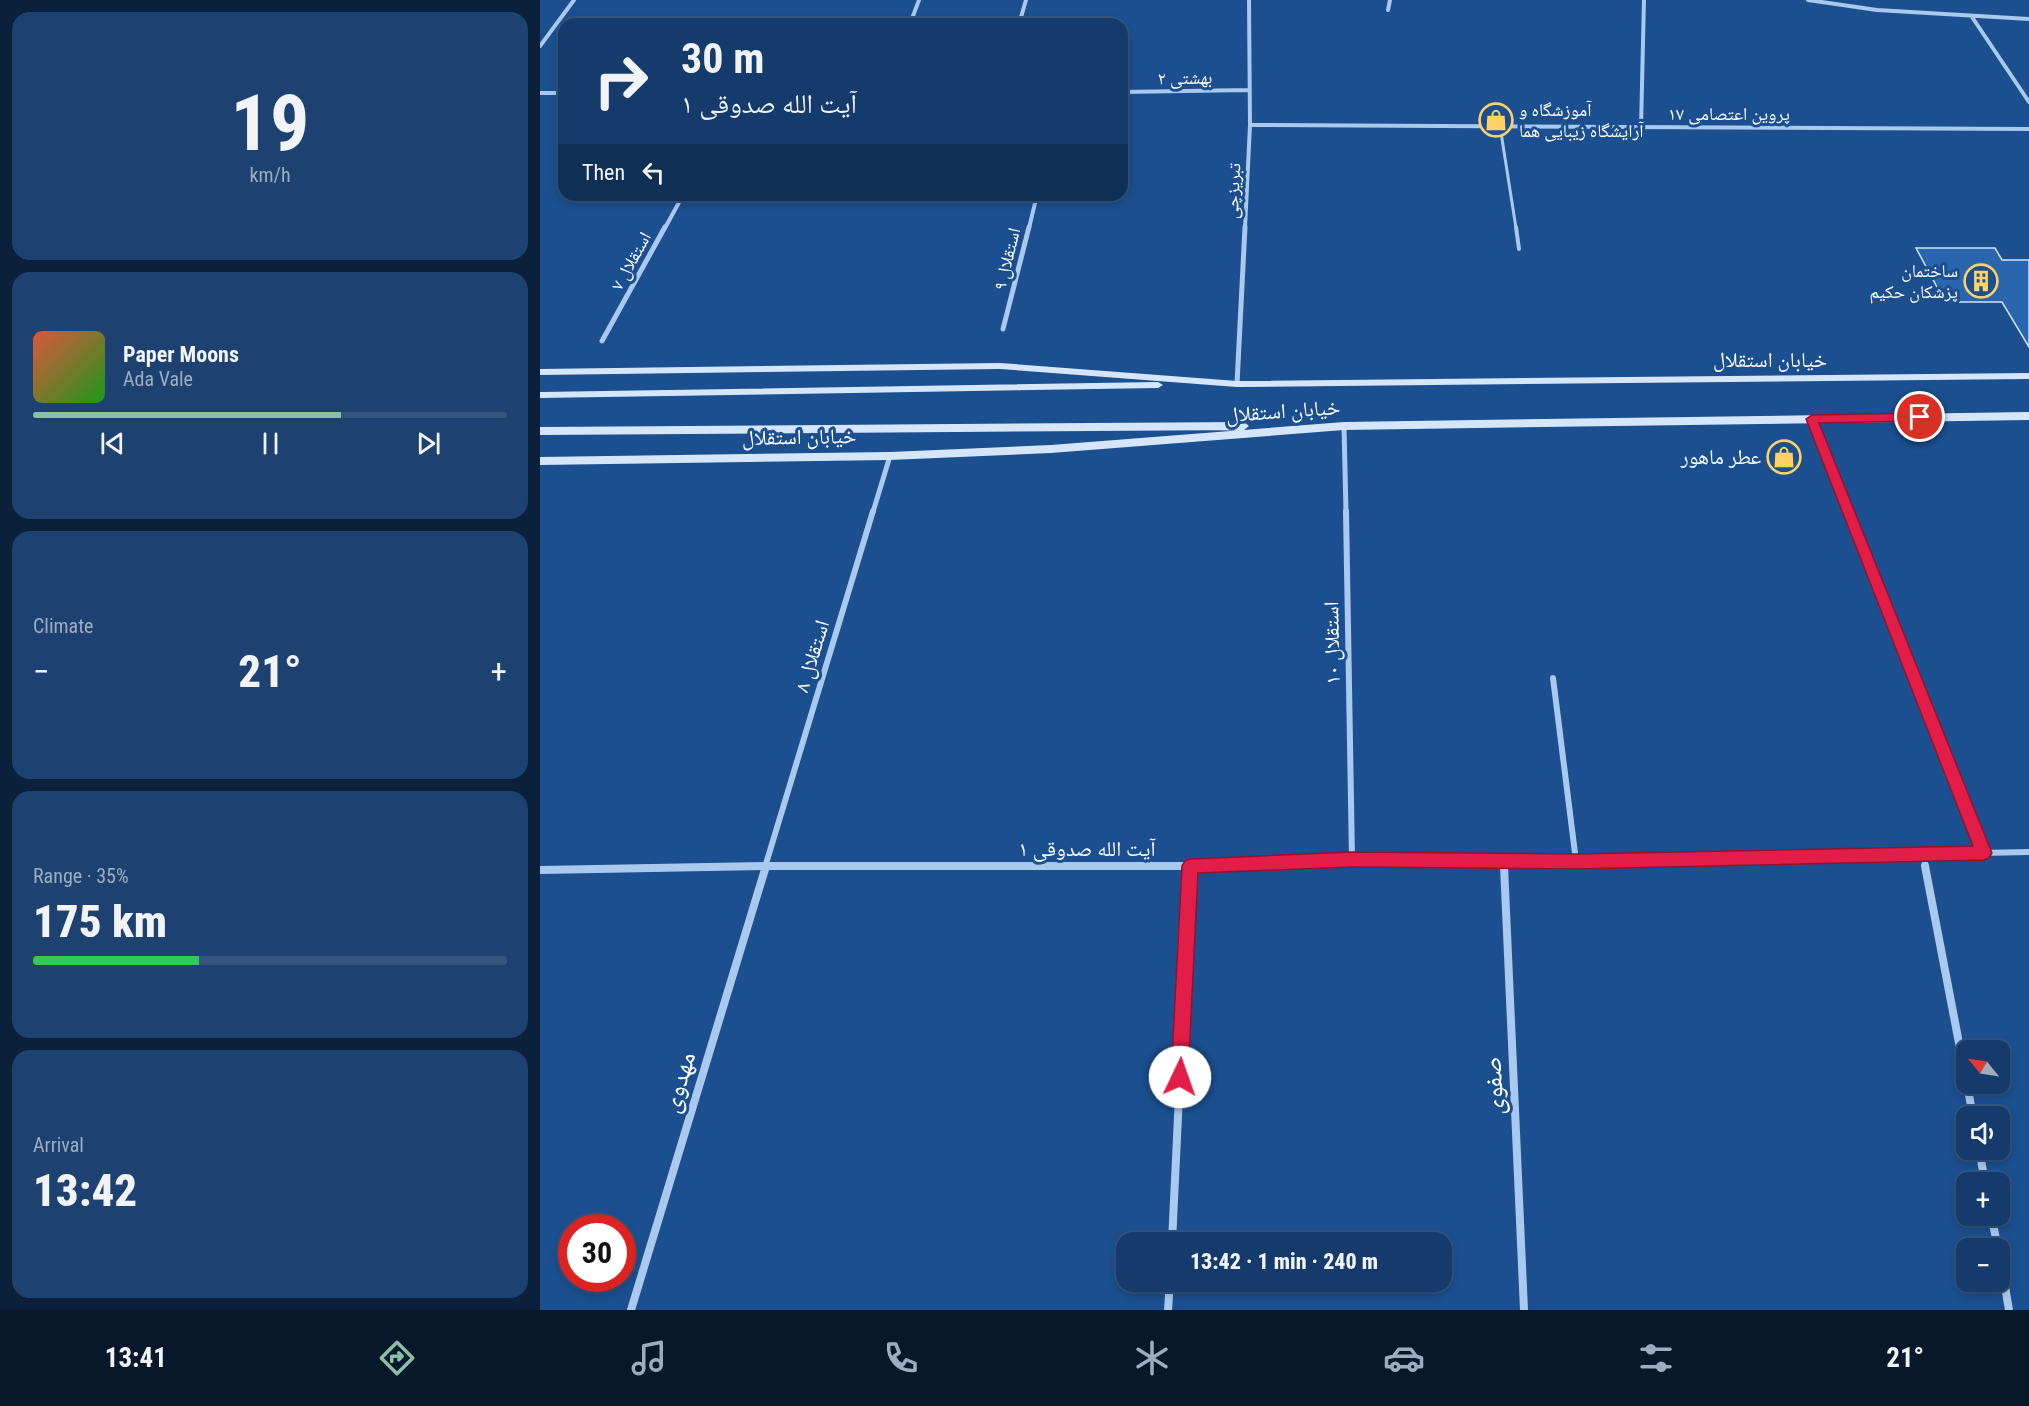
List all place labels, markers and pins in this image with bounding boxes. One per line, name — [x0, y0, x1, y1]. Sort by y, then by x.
place label: آموزشگاه و آرایشگاه زیبایی هما — [1519, 99, 1644, 142]
shop icon: آموزشگاه و آرایشگاه زیبایی هما — [1478, 102, 1514, 138]
place label: ساختمان پزشکان حکیم — [1870, 260, 1958, 304]
building icon: ساختمان پزشکان حکیم — [1963, 263, 1999, 299]
pin — [1894, 391, 1945, 442]
shop icon: عطر ماهور — [1766, 439, 1802, 475]
place label: عطر ماهور — [1679, 445, 1761, 469]

